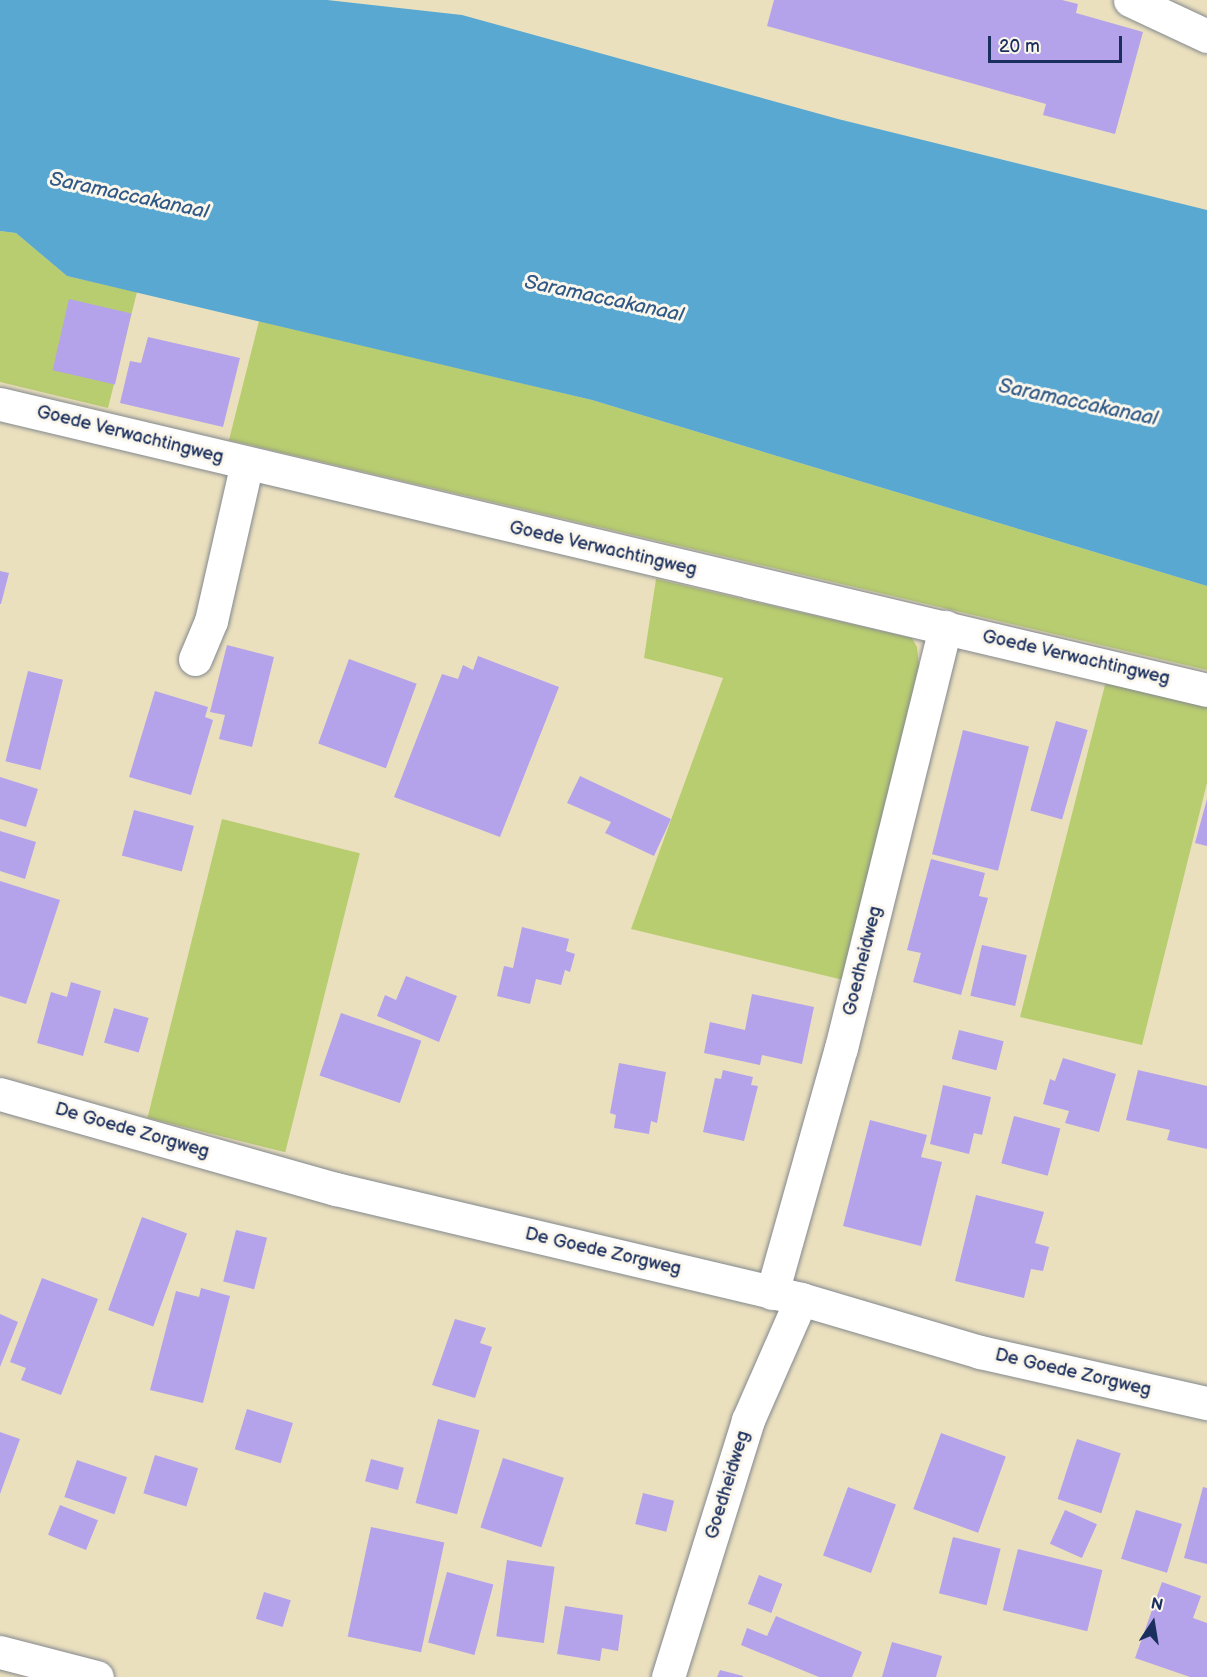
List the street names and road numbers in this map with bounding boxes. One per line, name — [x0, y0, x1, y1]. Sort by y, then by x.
street label: Goede Verwachtingweg — [34, 401, 226, 469]
street label: Goede Verwachtingweg — [507, 517, 699, 581]
street label: Goede Verwachtingweg — [980, 626, 1172, 690]
street label: Goedheidweg — [839, 904, 887, 1018]
street label: De Goede Zorgweg — [52, 1099, 212, 1163]
street label: De Goede Zorgweg — [523, 1224, 683, 1280]
street label: De Goede Zorgweg — [993, 1345, 1153, 1401]
street label: Goedheidweg — [701, 1428, 755, 1542]

